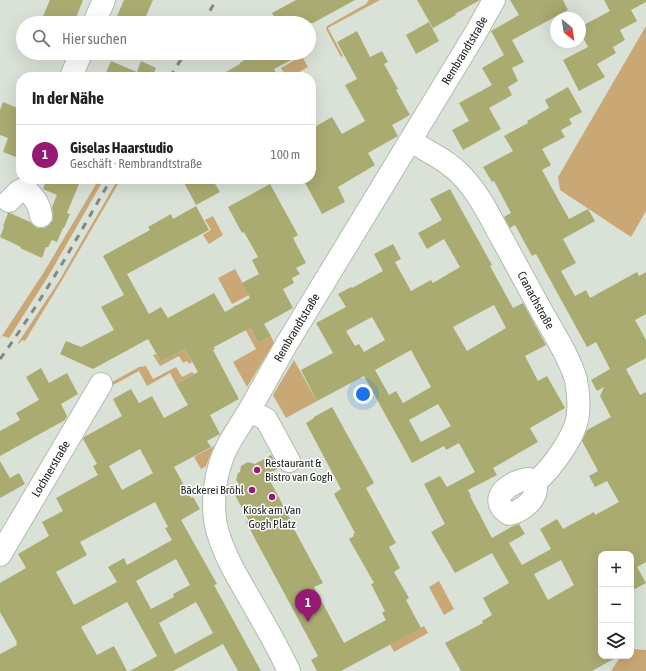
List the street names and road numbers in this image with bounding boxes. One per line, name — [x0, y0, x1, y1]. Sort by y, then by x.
street label: Rembrandtstraße — [439, 14, 490, 87]
street label: Cranachstraße — [514, 269, 557, 332]
street label: Rembrandtstraße — [271, 291, 323, 364]
street label: Lochnerstraße — [29, 438, 73, 500]

